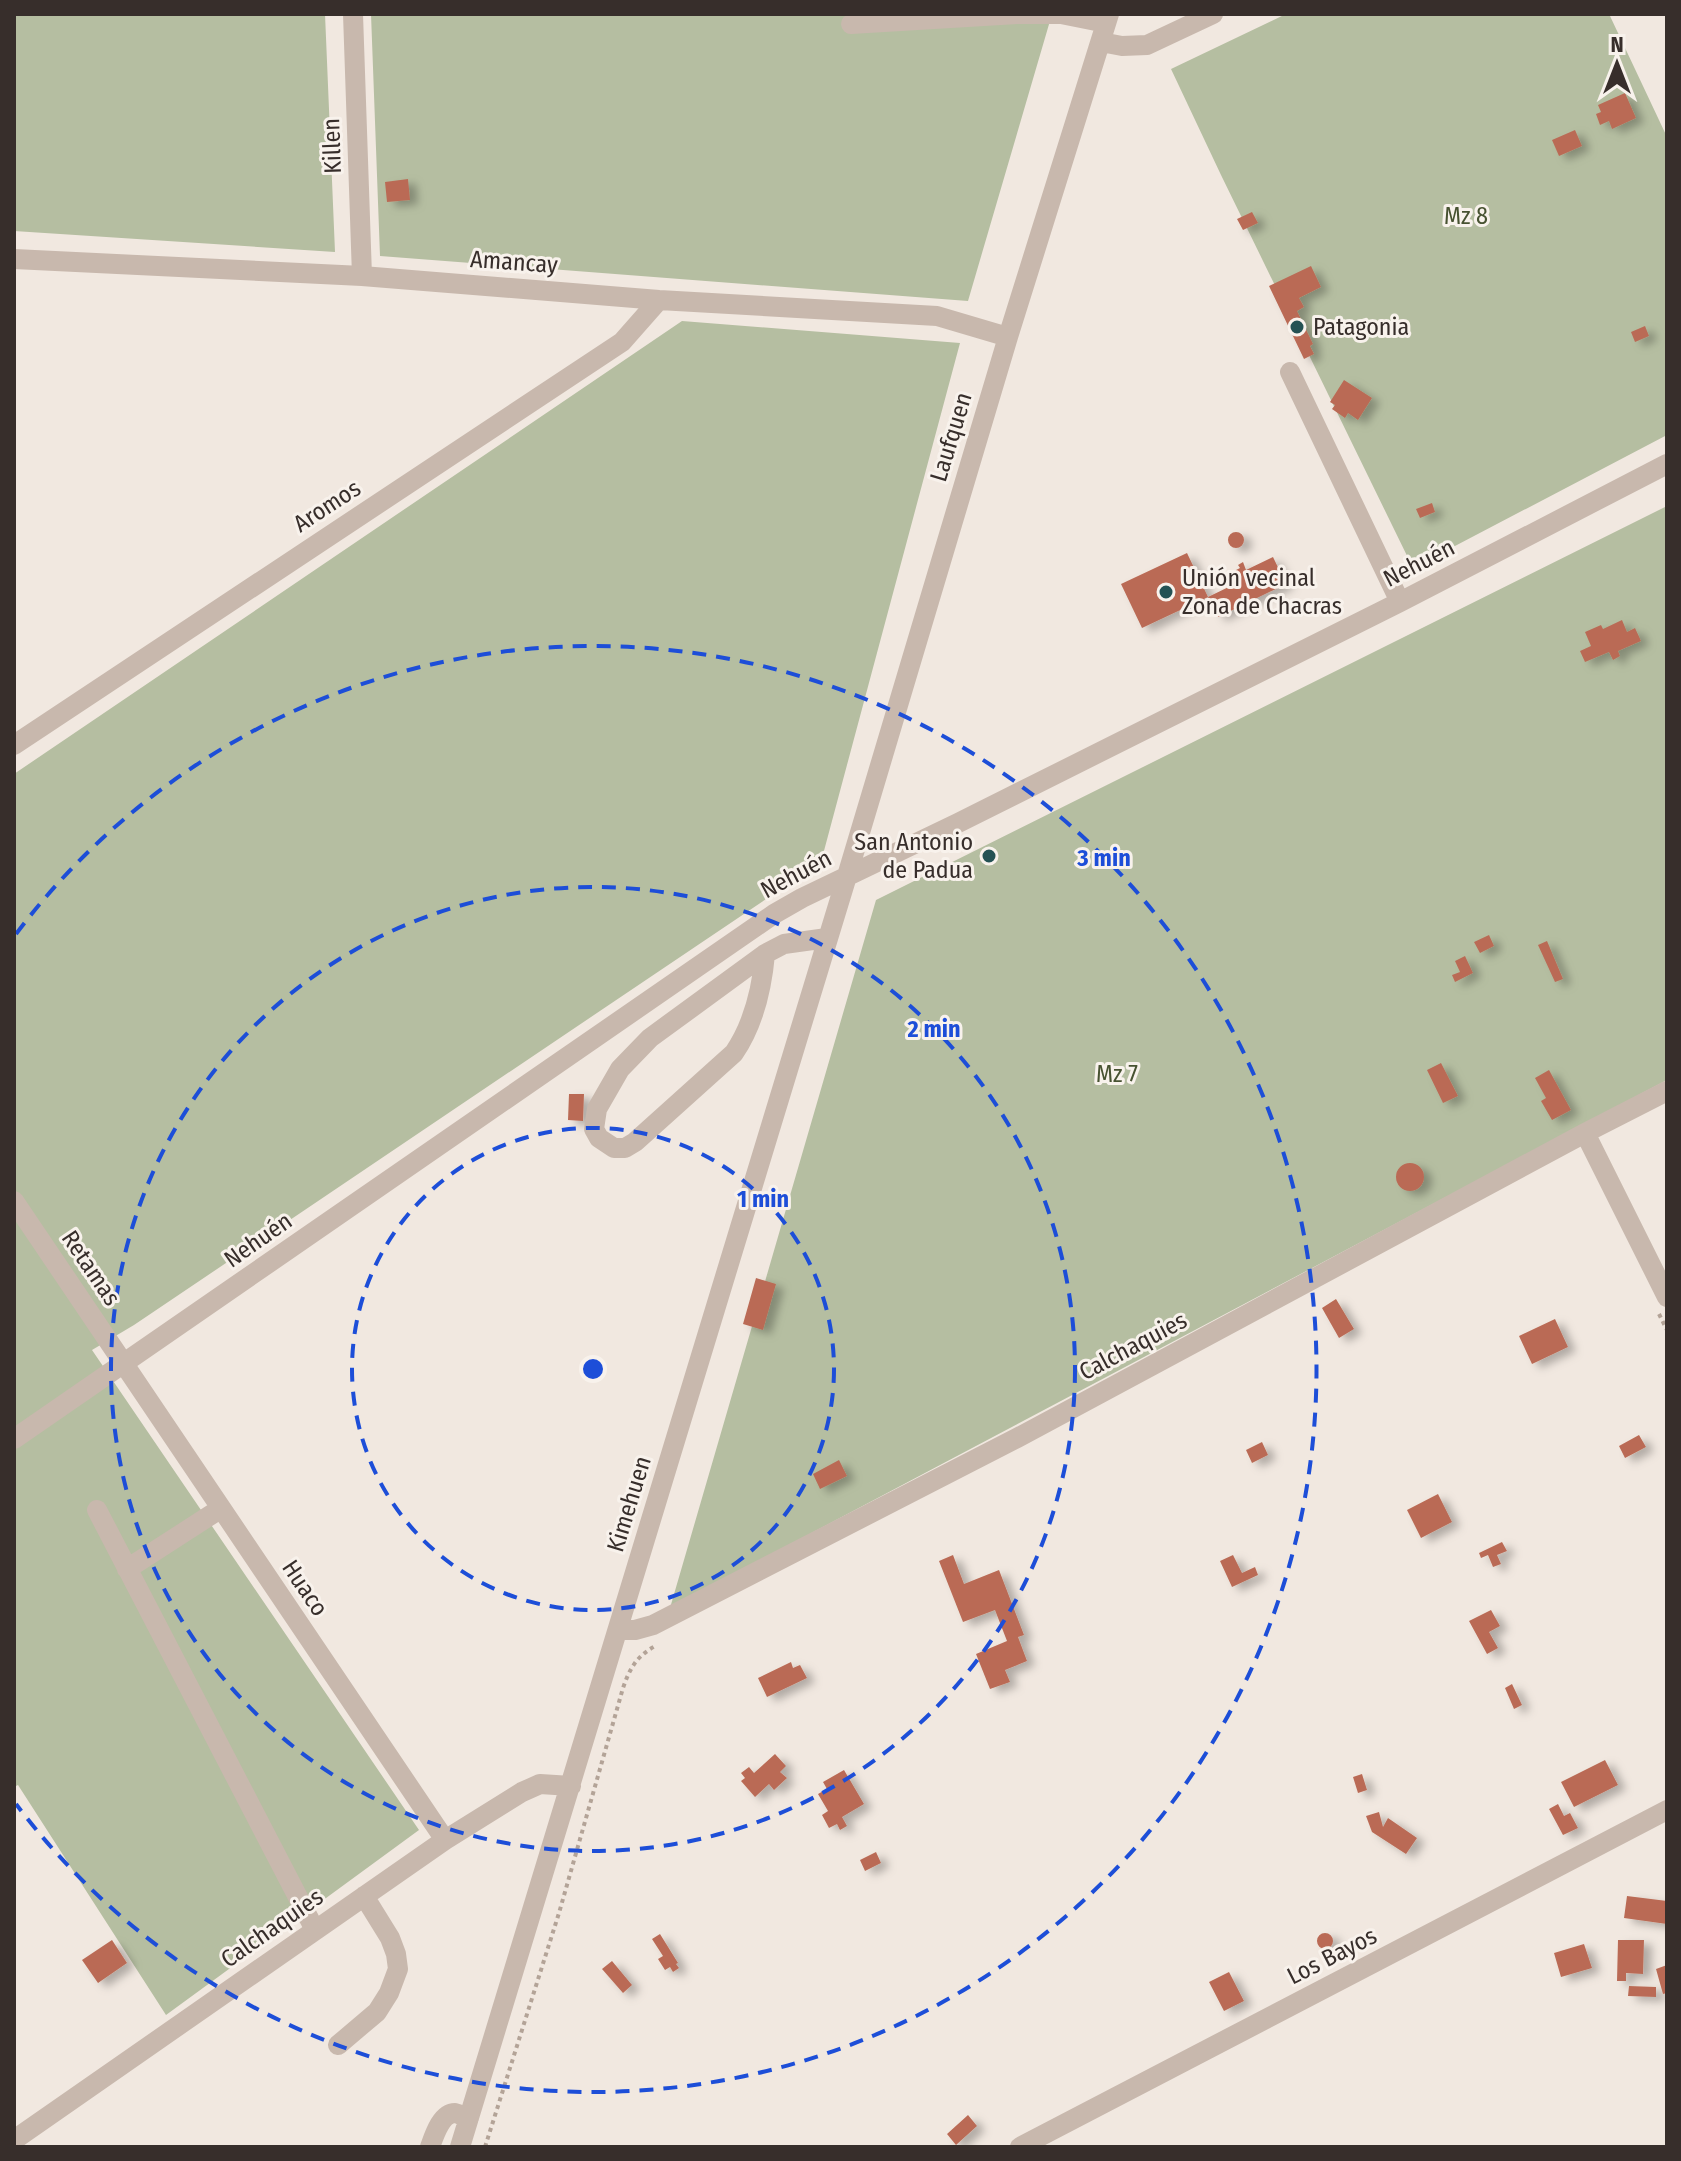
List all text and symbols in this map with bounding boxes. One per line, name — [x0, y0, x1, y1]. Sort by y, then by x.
north arrow — [1577, 24, 1657, 104]
text: N — [1610, 31, 1624, 58]
street label: Killen — [317, 118, 347, 174]
park label: Mz 8 — [1444, 202, 1488, 230]
street label: Amancay — [469, 245, 559, 279]
place label: Patagonia — [1313, 313, 1409, 341]
marker: Patagonia — [1288, 318, 1306, 336]
street label: Laufquen — [924, 389, 978, 485]
street label: Aromos — [288, 474, 366, 538]
street label: Nehuén — [1379, 533, 1459, 593]
place label: Unión vecinal Zona de Chacras — [1182, 564, 1342, 620]
marker: Unión vecinal Zona de Chacras — [1157, 583, 1175, 601]
place label: San Antonio de Padua — [854, 828, 973, 884]
street label: Nehuén — [756, 844, 836, 904]
text: 3 min — [1076, 844, 1131, 872]
marker: San Antonio de Padua — [980, 847, 998, 865]
text: 2 min — [906, 1015, 961, 1043]
park label: Mz 7 — [1096, 1060, 1138, 1088]
text: 1 min — [737, 1185, 789, 1213]
street label: Nehuén — [219, 1207, 297, 1273]
street label: Retamas — [56, 1225, 126, 1311]
street label: Calchaquies — [1074, 1306, 1192, 1386]
centre of rings — [579, 1355, 607, 1383]
street label: Kimehuen — [601, 1453, 657, 1555]
street label: Huaco — [276, 1555, 334, 1621]
street label: Calchaquies — [216, 1883, 328, 1973]
street label: Los Bayos — [1283, 1922, 1381, 1990]

